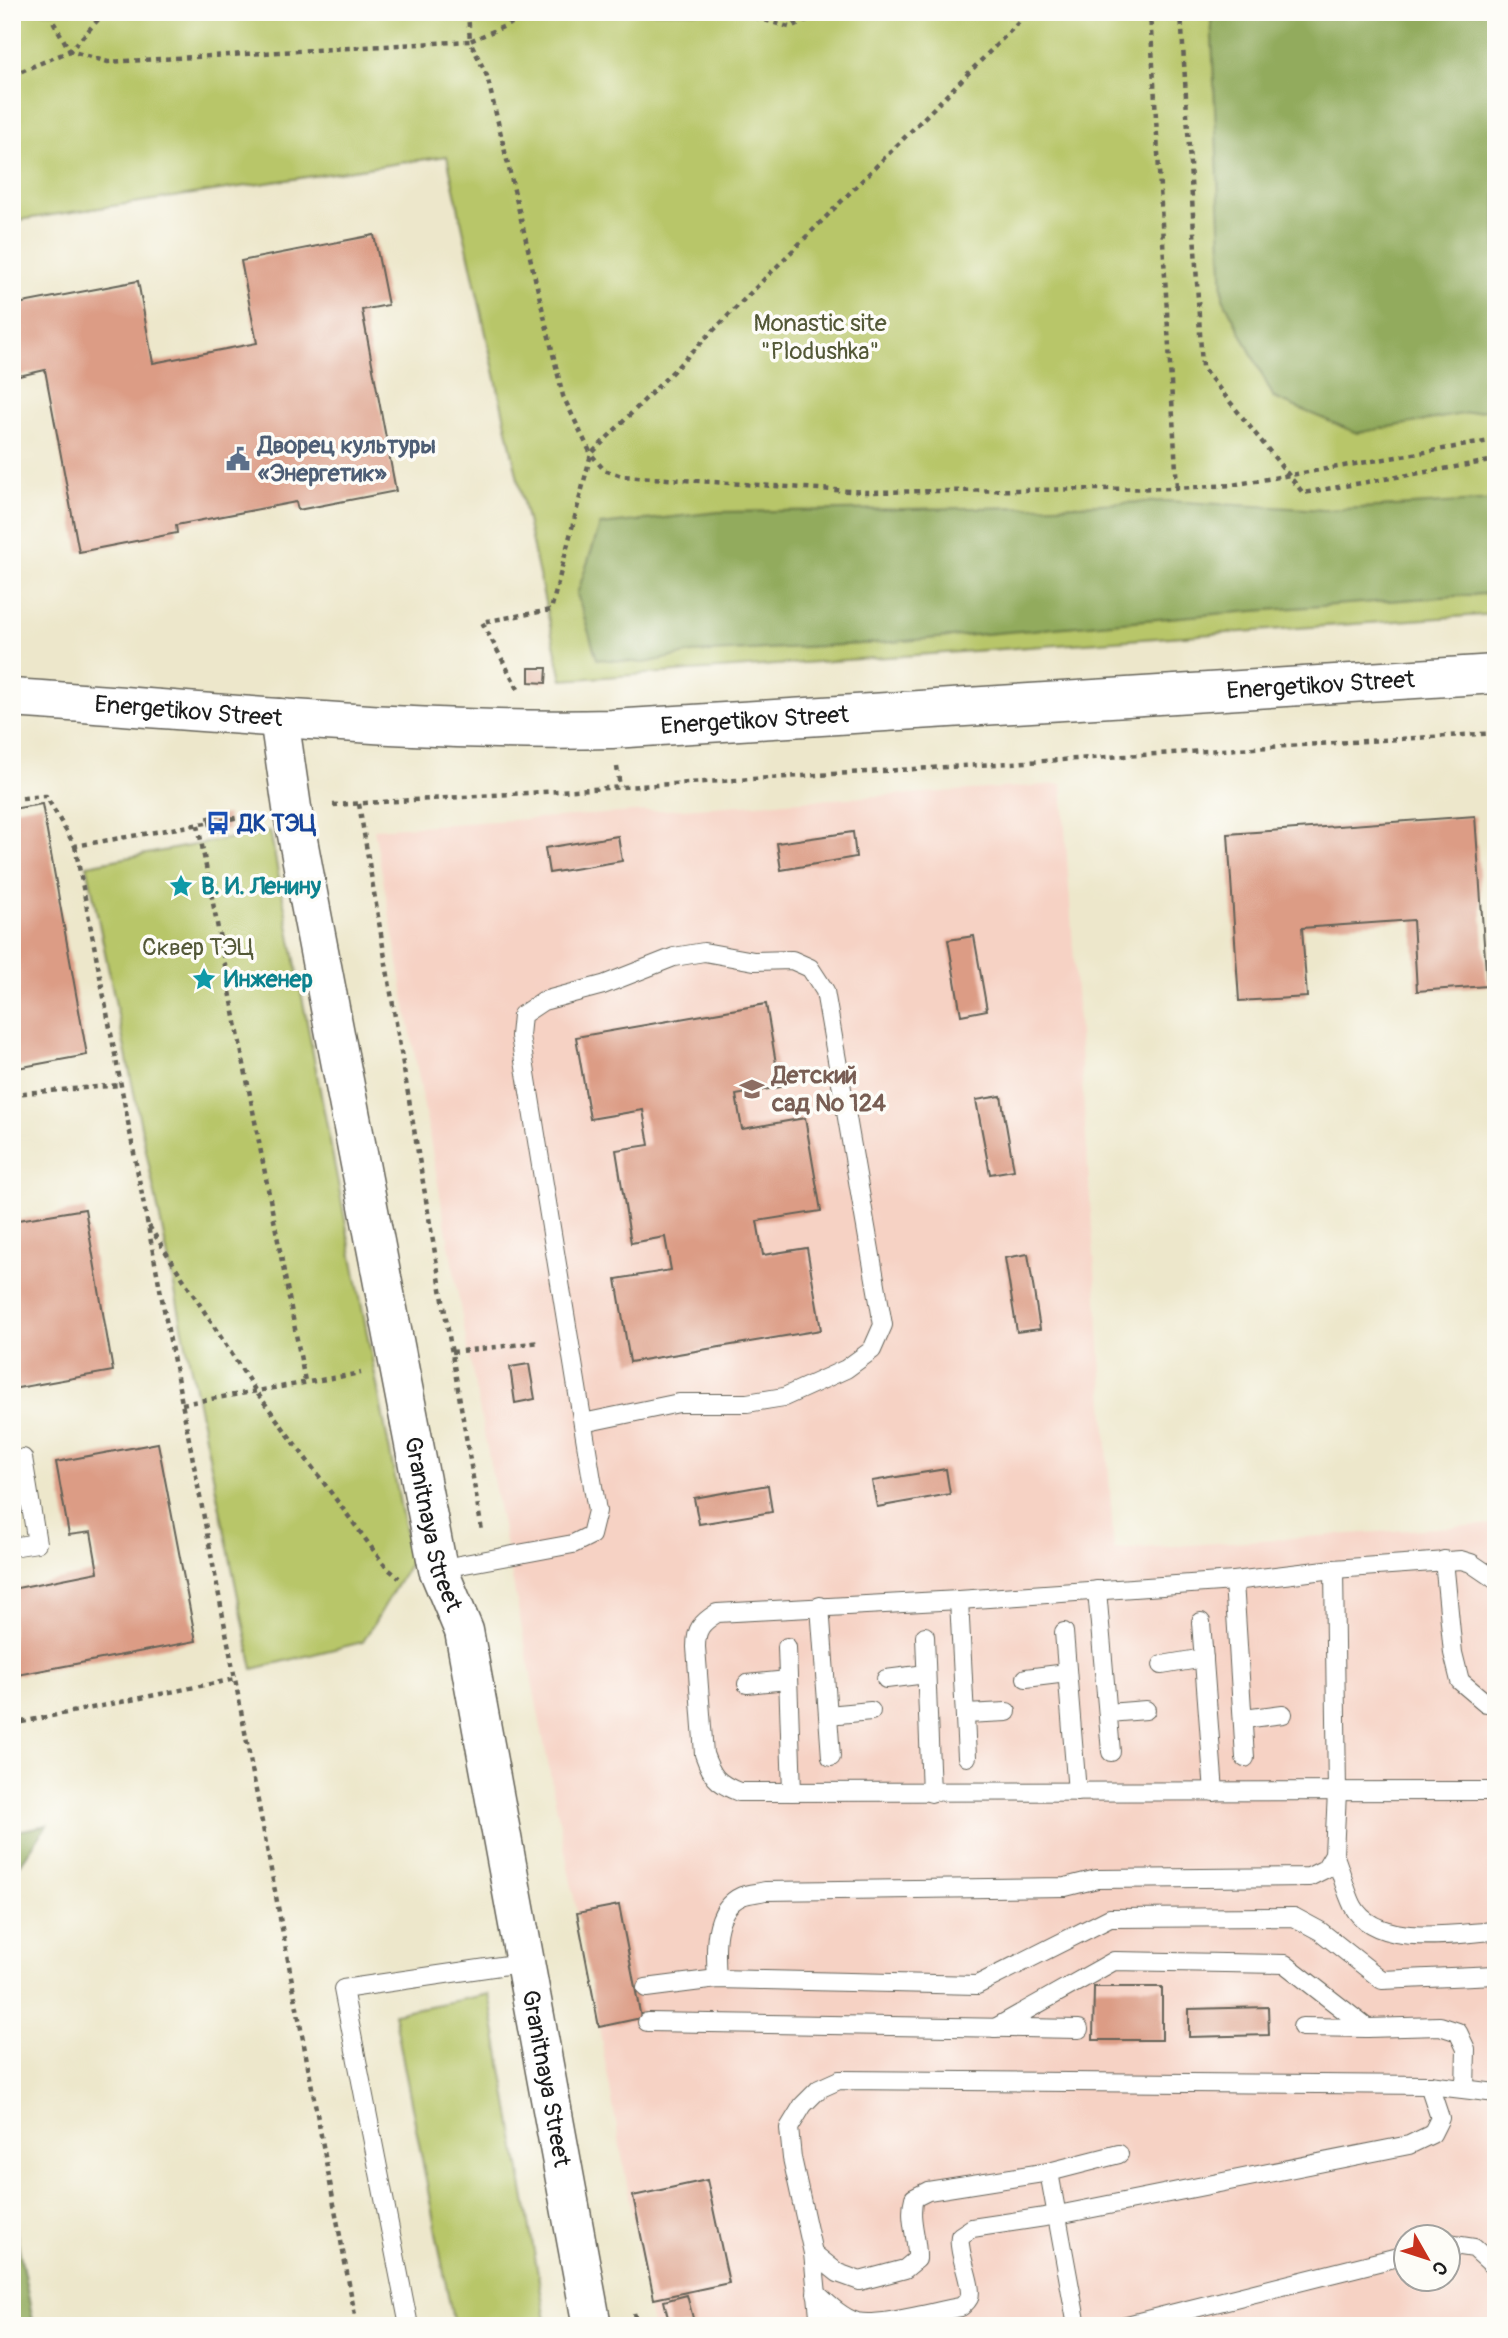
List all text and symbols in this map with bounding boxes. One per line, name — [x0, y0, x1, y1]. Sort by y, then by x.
park label: Monastic site "Plodushka" — [753, 309, 887, 366]
place label: Дворец культуры «Энергетик» — [256, 431, 436, 488]
public building icon: Дворец культуры «Энергетик» — [224, 445, 252, 473]
street label: Energetikov Street — [1226, 665, 1416, 705]
street label: Energetikov Street — [93, 689, 284, 733]
street label: Energetikov Street — [660, 700, 850, 740]
bus stop icon: ДК ТЭЦ — [204, 809, 232, 837]
place label: ДК ТЭЦ — [236, 809, 316, 838]
place icon: В. И. Ленину — [167, 872, 195, 900]
place label: В. И. Ленину — [201, 872, 322, 901]
park label: Сквер ТЭЦ — [142, 933, 254, 962]
place icon: Инженер — [190, 965, 218, 993]
place label: Инженер — [224, 965, 313, 994]
place label: Детский сад № 124 — [770, 1061, 886, 1118]
school or university icon: Детский сад № 124 — [738, 1075, 766, 1103]
street label: Granitnaya Street — [398, 1434, 469, 1616]
street label: Granitnaya Street — [516, 1988, 577, 2169]
north arrow — [1392, 2222, 1462, 2292]
text: С — [1426, 2256, 1452, 2280]

